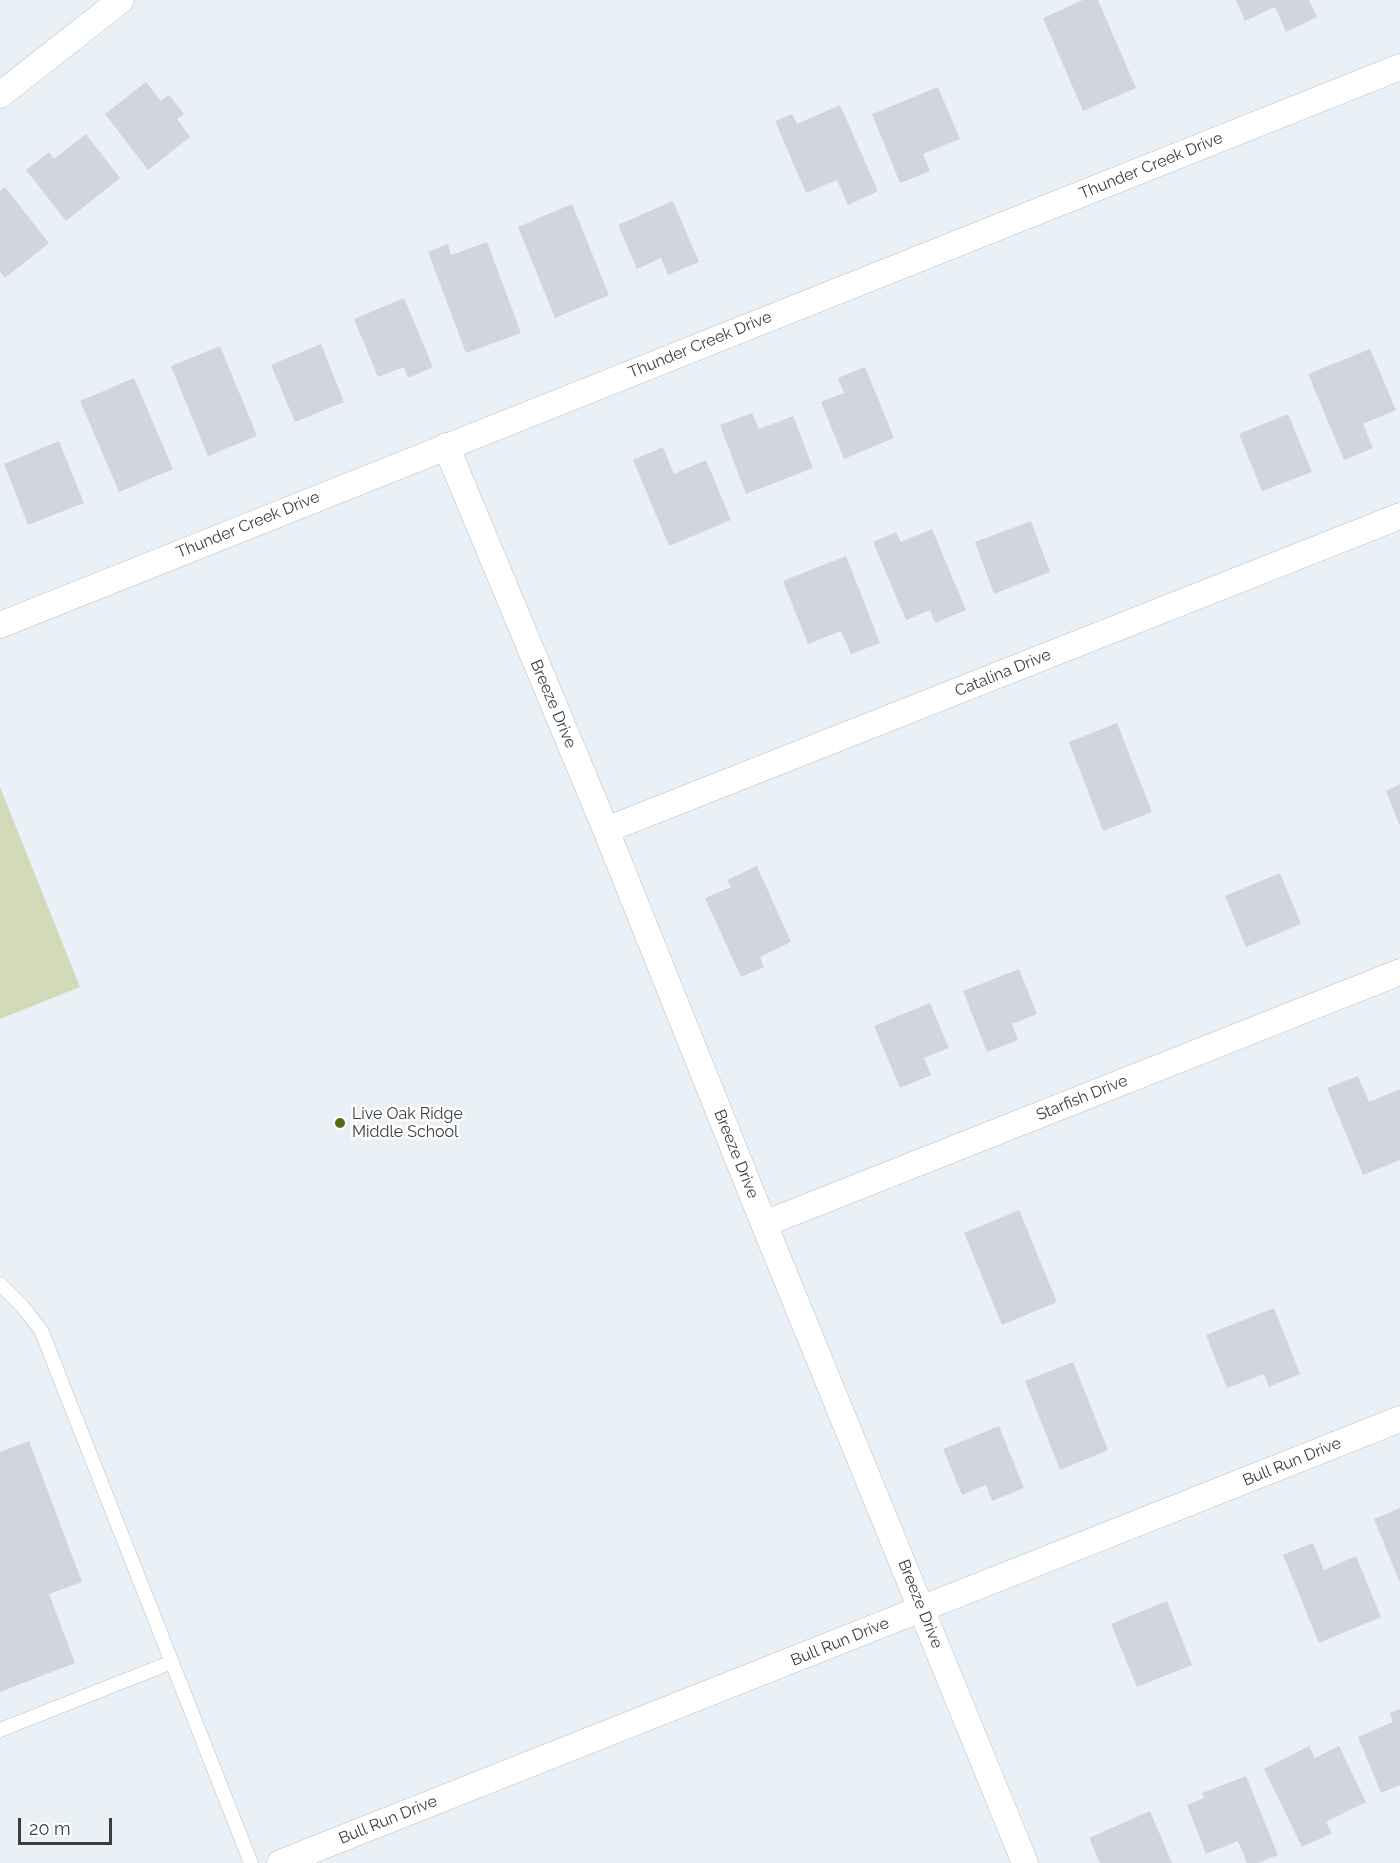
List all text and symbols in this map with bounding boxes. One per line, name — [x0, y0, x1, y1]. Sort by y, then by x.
street label: Thunder Creek Drive — [1077, 128, 1225, 204]
street label: Thunder Creek Drive — [626, 307, 774, 383]
street label: Thunder Creek Drive — [174, 487, 322, 563]
street label: Catalina Drive — [952, 645, 1054, 701]
street label: Breeze Drive — [526, 657, 580, 751]
street label: Starfish Drive — [1034, 1071, 1130, 1125]
place label: Live Oak Ridge Middle School — [352, 1104, 463, 1142]
street label: Breeze Drive — [709, 1107, 763, 1201]
marker: Live Oak Ridge Middle School — [333, 1116, 347, 1130]
street label: Bull Run Drive — [1240, 1434, 1344, 1490]
street label: Breeze Drive — [893, 1557, 947, 1651]
street label: Bull Run Drive — [788, 1614, 892, 1670]
street label: Bull Run Drive — [336, 1792, 440, 1848]
scale bar — [21, 1806, 116, 1844]
text: 20 m — [29, 1818, 71, 1839]

